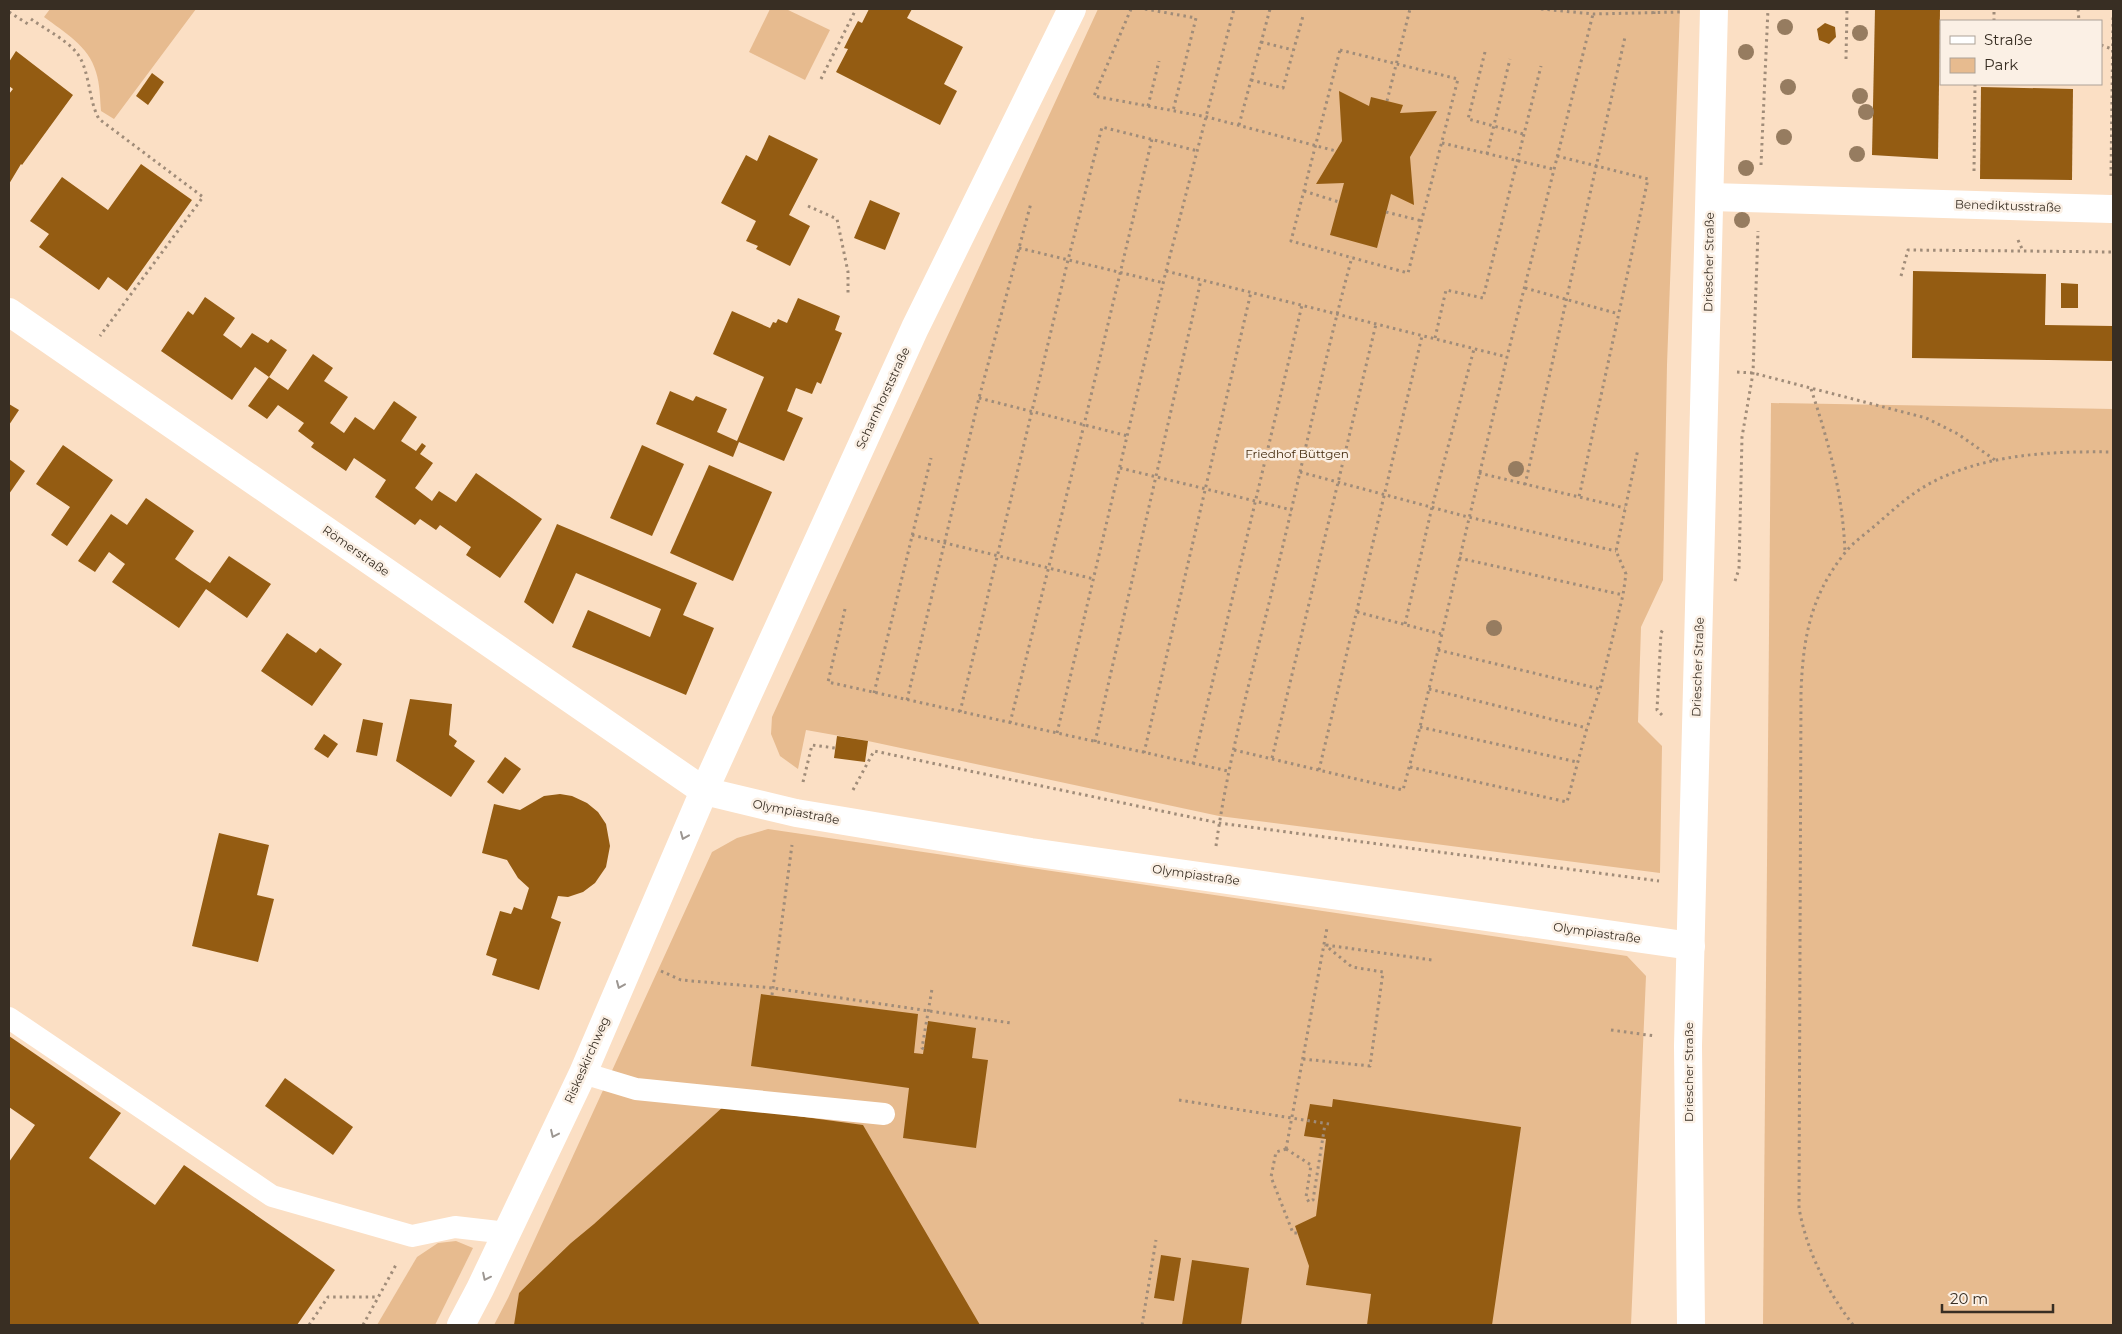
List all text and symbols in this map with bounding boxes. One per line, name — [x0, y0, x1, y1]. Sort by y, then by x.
legend — [1940, 20, 2102, 85]
text: Straße — [1984, 30, 2033, 49]
text: Park — [1984, 55, 2018, 74]
street label: Benediktusstraße — [1955, 196, 2061, 215]
street label: Driescher Straße — [1700, 212, 1717, 312]
street label: Scharnhorststraße — [852, 344, 913, 451]
park label: Friedhof Büttgen — [1245, 446, 1349, 461]
street label: Römerstraße — [320, 522, 393, 579]
street label: Driescher Straße — [1688, 617, 1707, 717]
street label: Olympiastraße — [751, 796, 841, 827]
one-way arrow — [680, 831, 691, 840]
street label: Olympiastraße — [1151, 861, 1241, 888]
street label: Olympiastraße — [1552, 919, 1642, 946]
one-way arrow — [616, 980, 627, 989]
street label: Riskeskirchweg — [561, 1014, 612, 1105]
street label: Driescher Straße — [1681, 1022, 1696, 1122]
one-way arrow — [550, 1129, 560, 1138]
one-way arrow — [482, 1272, 492, 1281]
scale bar — [1942, 1282, 2053, 1314]
text: 20 m — [1950, 1289, 1988, 1308]

